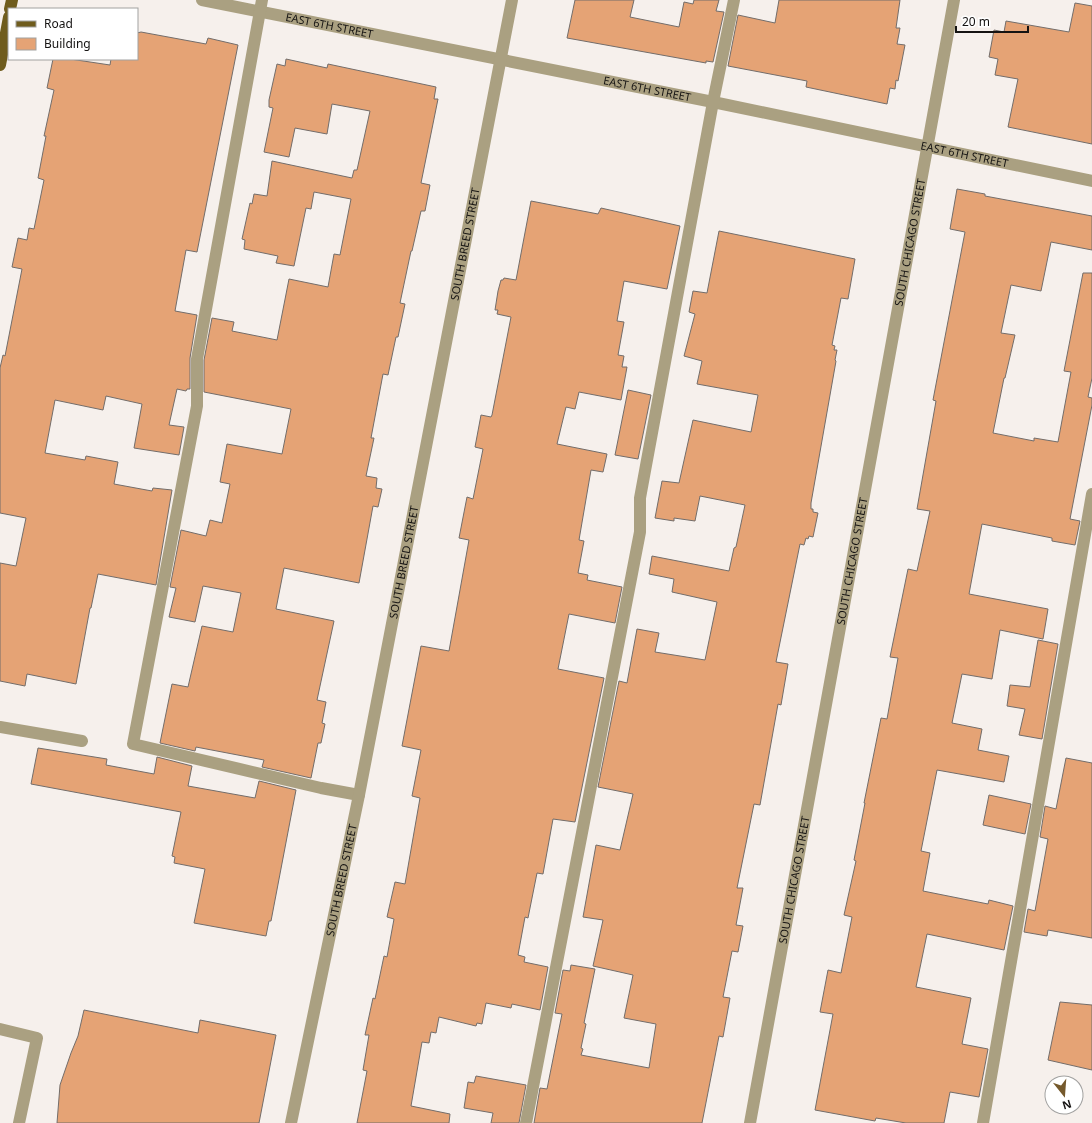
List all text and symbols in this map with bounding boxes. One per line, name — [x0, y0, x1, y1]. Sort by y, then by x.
legend — [8, 8, 138, 60]
scale bar — [956, 8, 1028, 34]
street label: EAST 6TH STREET — [284, 9, 375, 41]
text: 20 m — [962, 13, 990, 30]
text: Road — [44, 15, 73, 32]
text: Building — [44, 35, 91, 52]
street label: EAST 6TH STREET — [602, 72, 692, 104]
street label: EAST 6TH STREET — [919, 138, 1010, 170]
street label: SOUTH CHICAGO STREET — [891, 177, 928, 307]
street label: SOUTH BREED STREET — [446, 186, 483, 302]
street label: SOUTH CHICAGO STREET — [833, 496, 871, 626]
street label: SOUTH BREED STREET — [385, 505, 421, 620]
street label: SOUTH CHICAGO STREET — [775, 815, 813, 945]
street label: SOUTH BREED STREET — [322, 823, 360, 938]
north arrow — [1044, 1075, 1084, 1115]
text: N — [1061, 1097, 1074, 1114]

